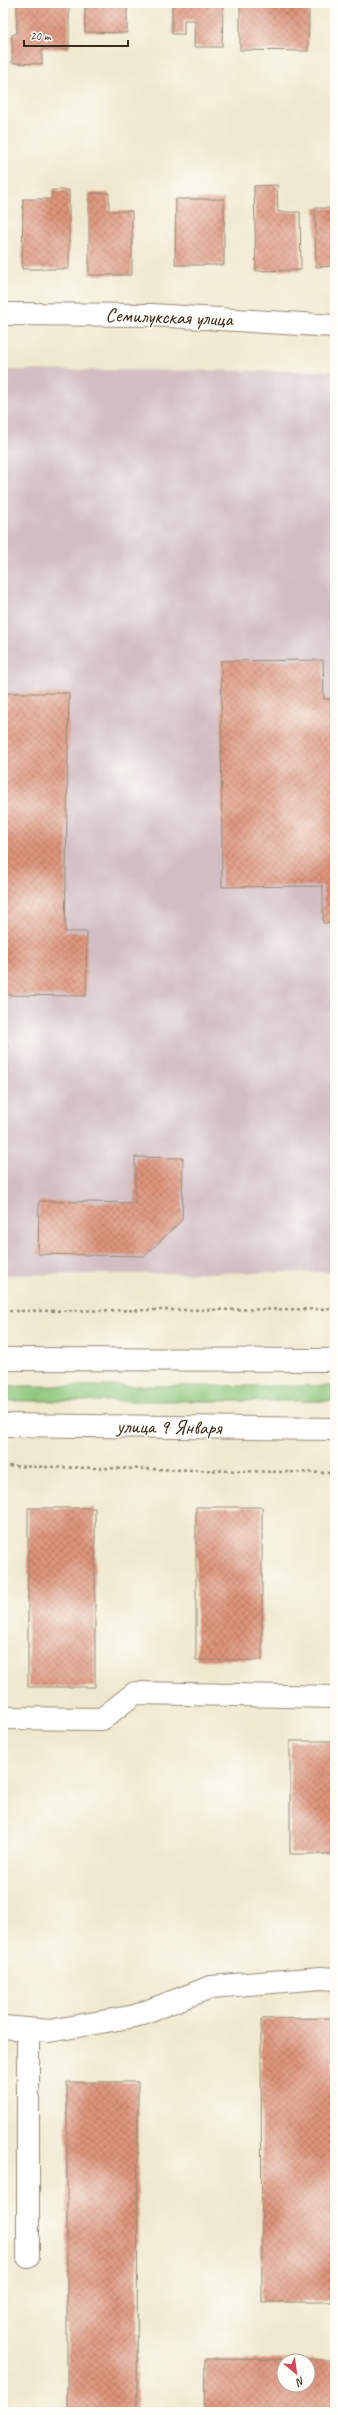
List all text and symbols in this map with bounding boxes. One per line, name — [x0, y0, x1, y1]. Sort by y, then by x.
scale bar — [24, 22, 128, 48]
text: 20 m — [30, 28, 52, 44]
street label: Семилукская улица — [105, 302, 235, 332]
street label: улица 9 Января — [115, 1414, 223, 1440]
north arrow — [276, 2353, 316, 2393]
text: N — [293, 2374, 307, 2391]

